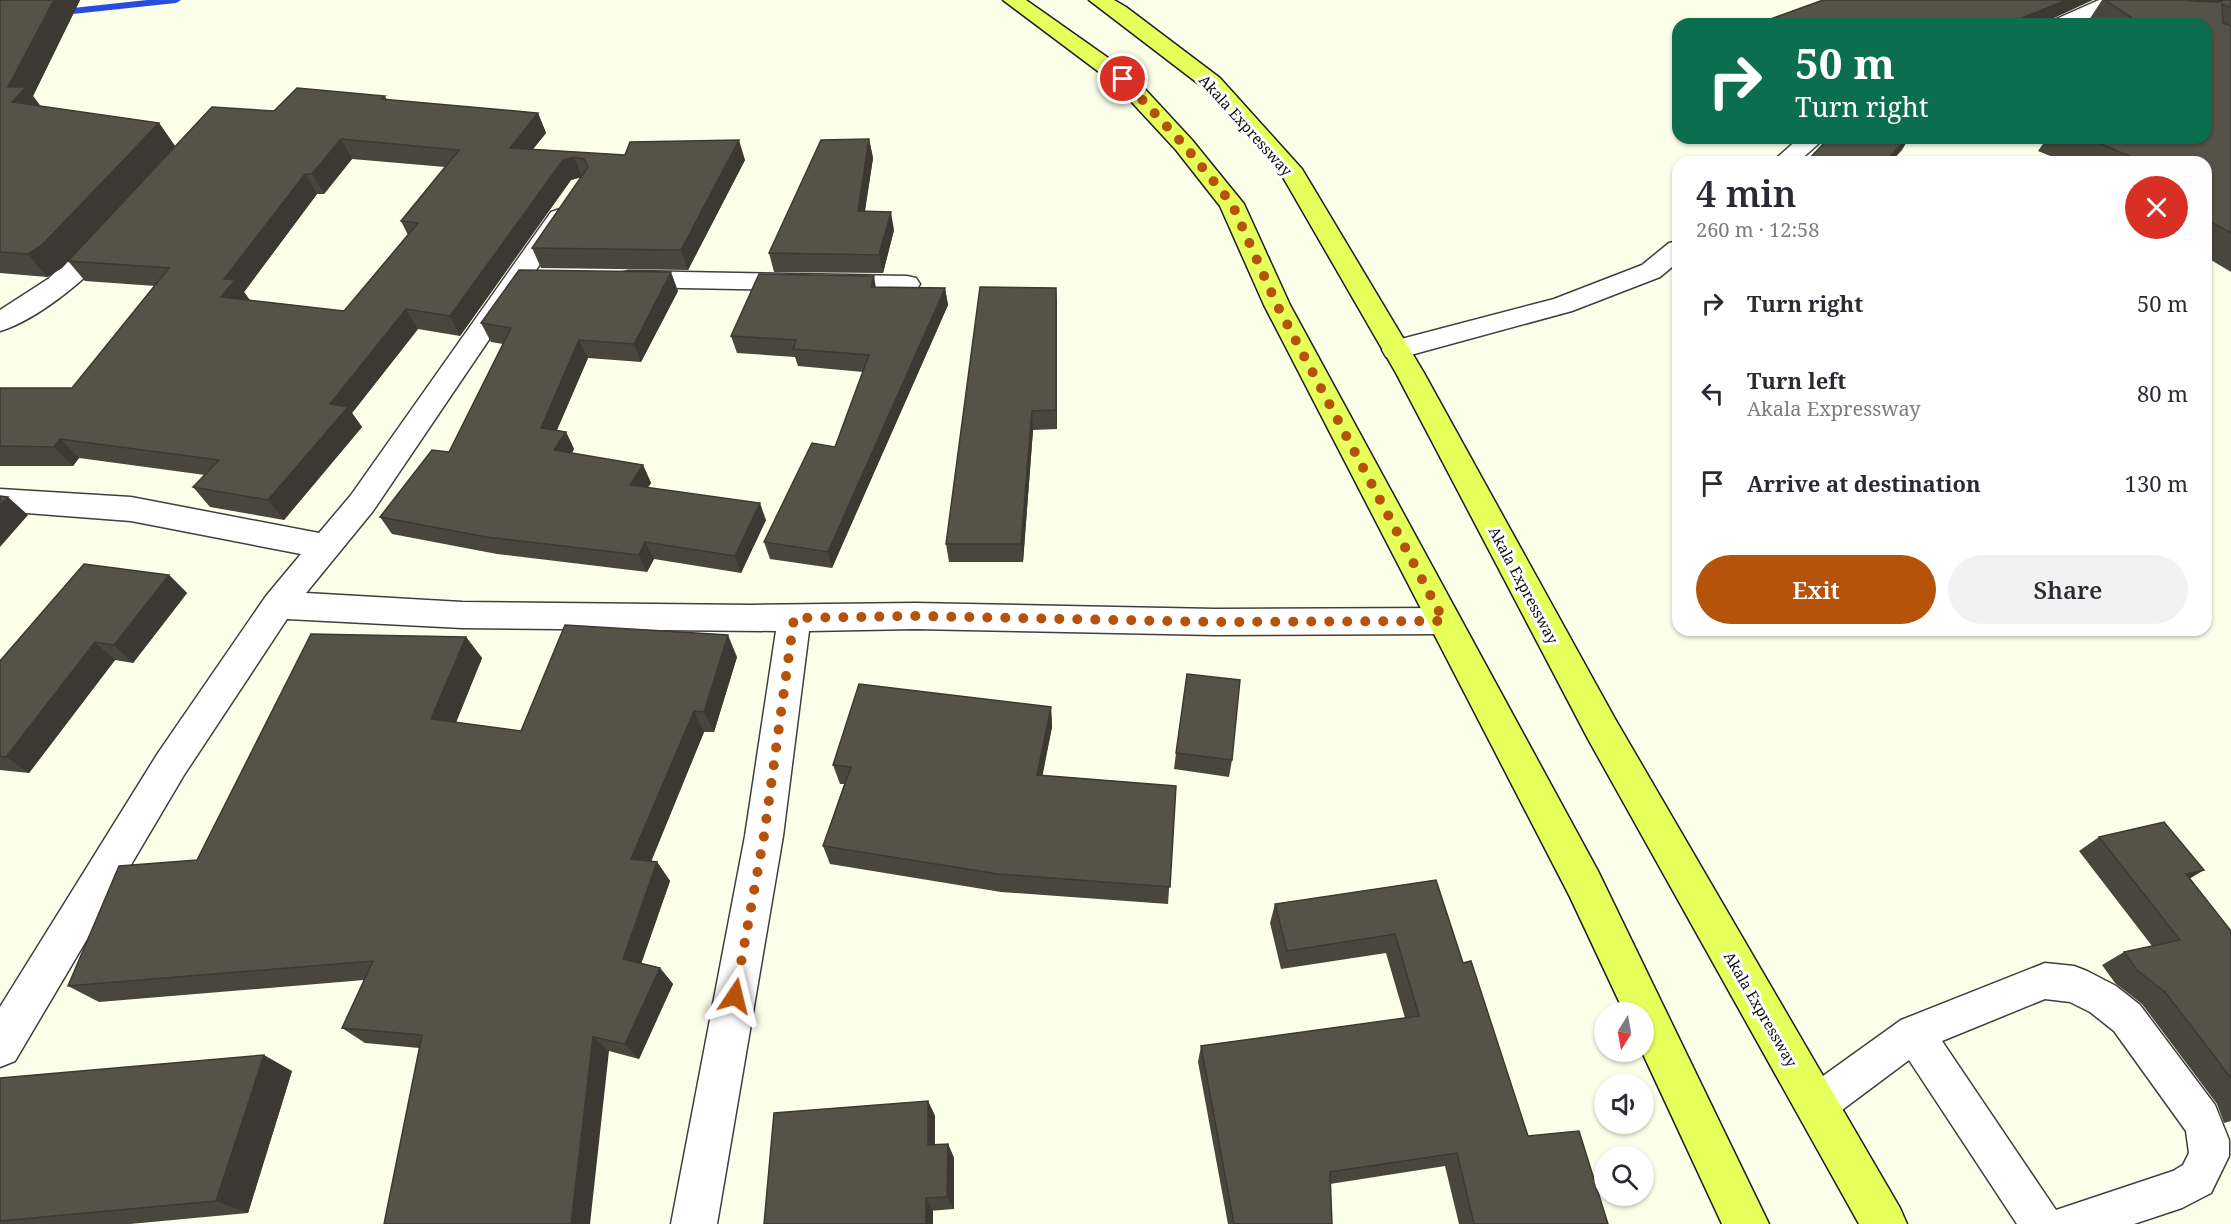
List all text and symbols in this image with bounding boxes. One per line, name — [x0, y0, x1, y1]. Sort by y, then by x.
text: 50 m — [1795, 34, 1895, 91]
icon: right — [1696, 42, 1774, 120]
pin — [1097, 53, 1148, 104]
icon: arrive — [1106, 62, 1139, 95]
street label: Akala Expressway — [1195, 70, 1297, 180]
text: Turn right — [1795, 88, 1928, 125]
text: 4 min — [1696, 169, 1797, 218]
button: close — [2125, 176, 2188, 239]
text: 260 m · 12:58 — [1696, 216, 1819, 243]
icon: right — [1696, 287, 1729, 320]
text: Turn right — [1747, 288, 1863, 318]
text: 50 m — [2137, 288, 2188, 318]
text: Turn left — [1747, 365, 1846, 395]
icon: left — [1696, 377, 1729, 410]
text: 80 m — [2137, 378, 2188, 408]
text: Akala Expressway — [1747, 395, 1921, 422]
icon: arrive — [1696, 467, 1729, 500]
text: Arrive at destination — [1747, 468, 1981, 498]
text: 130 m — [2125, 468, 2188, 498]
street label: Akala Expressway — [1485, 523, 1564, 648]
button: Exit — [1696, 555, 1936, 624]
button: Share — [1948, 555, 2188, 624]
street label: Akala Expressway — [1720, 948, 1802, 1071]
position arrow — [703, 964, 767, 1028]
north arrow — [1594, 1002, 1654, 1062]
map controls — [1594, 1002, 1654, 1206]
button: sound — [1594, 1074, 1654, 1134]
button: search — [1594, 1146, 1654, 1206]

